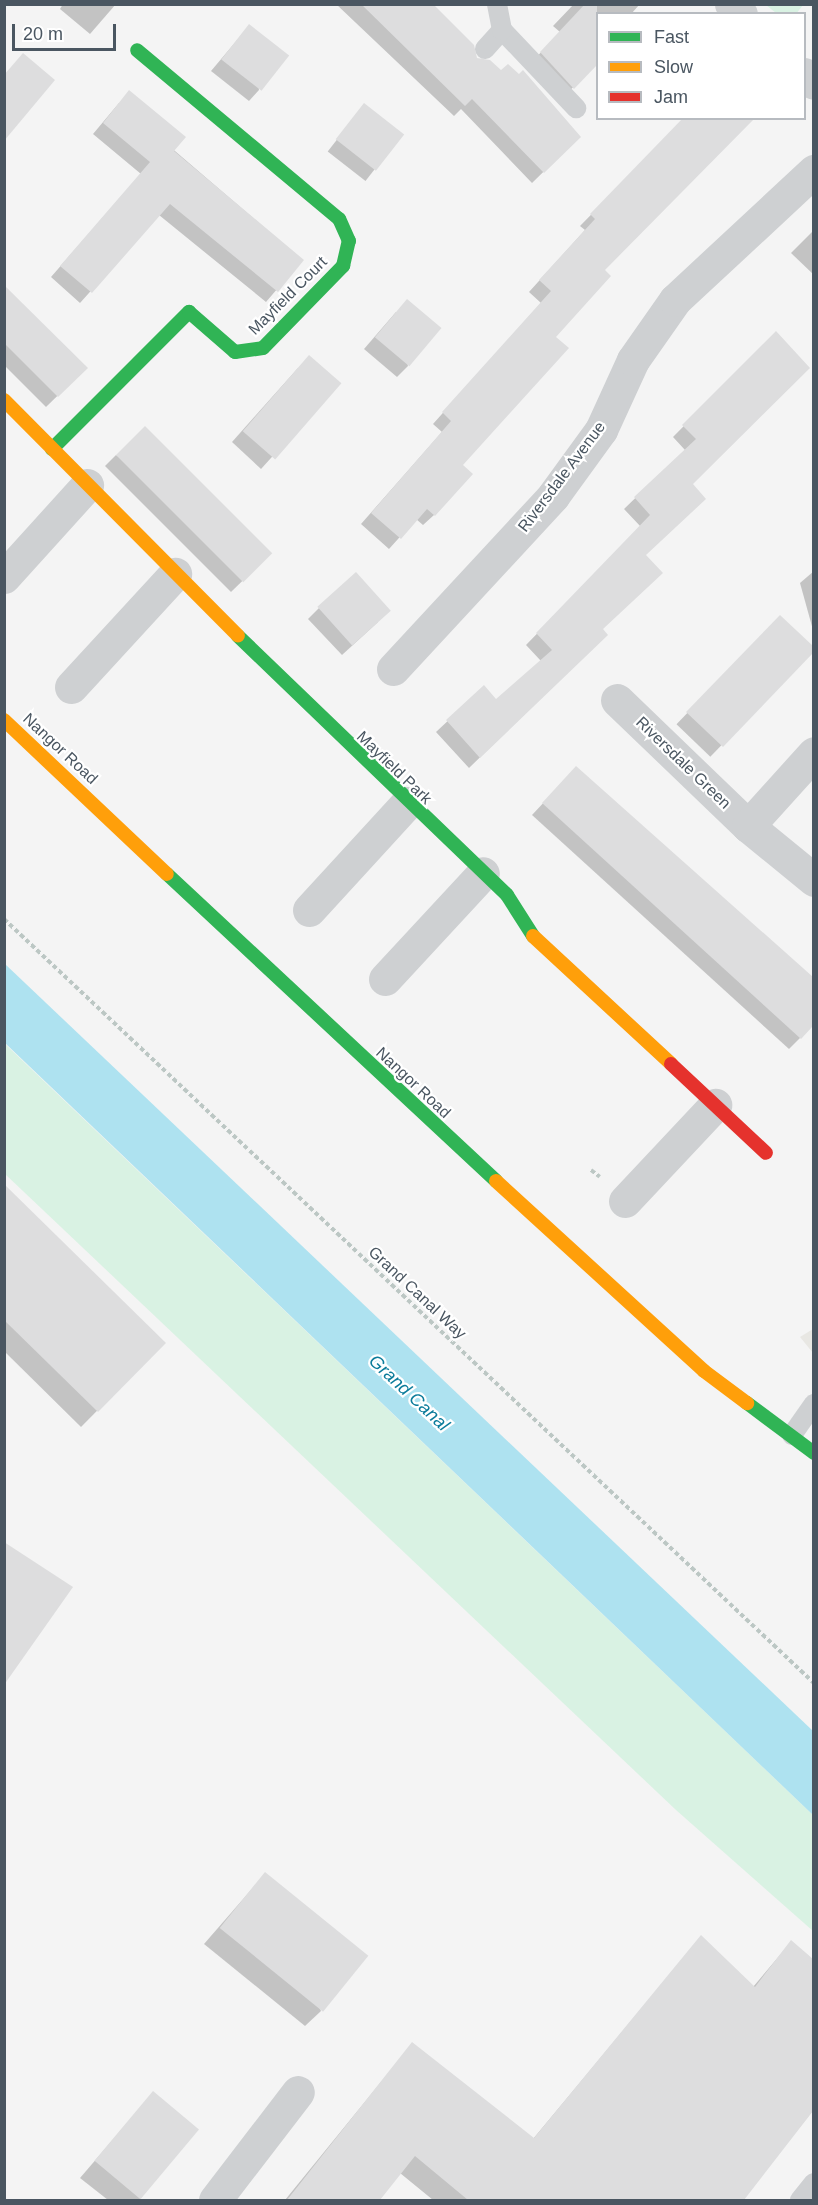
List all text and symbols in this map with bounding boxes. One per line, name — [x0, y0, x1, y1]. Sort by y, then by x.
scale bar — [15, 12, 118, 50]
legend — [596, 12, 806, 120]
text: 20 m — [23, 24, 63, 44]
text: Fast — [654, 27, 689, 47]
text: Slow — [654, 57, 693, 77]
text: Jam — [654, 87, 688, 107]
street label: Mayfield Court — [245, 253, 331, 339]
street label: Riversdale Avenue — [514, 418, 610, 536]
street label: Nangor Road — [19, 710, 101, 788]
street label: Riversdale Green — [632, 713, 734, 813]
street label: Mayfield Park — [352, 727, 436, 809]
street label: Nangor Road — [372, 1044, 454, 1122]
street label: Grand Canal Way — [364, 1243, 470, 1343]
water label: Grand Canal — [364, 1350, 454, 1436]

